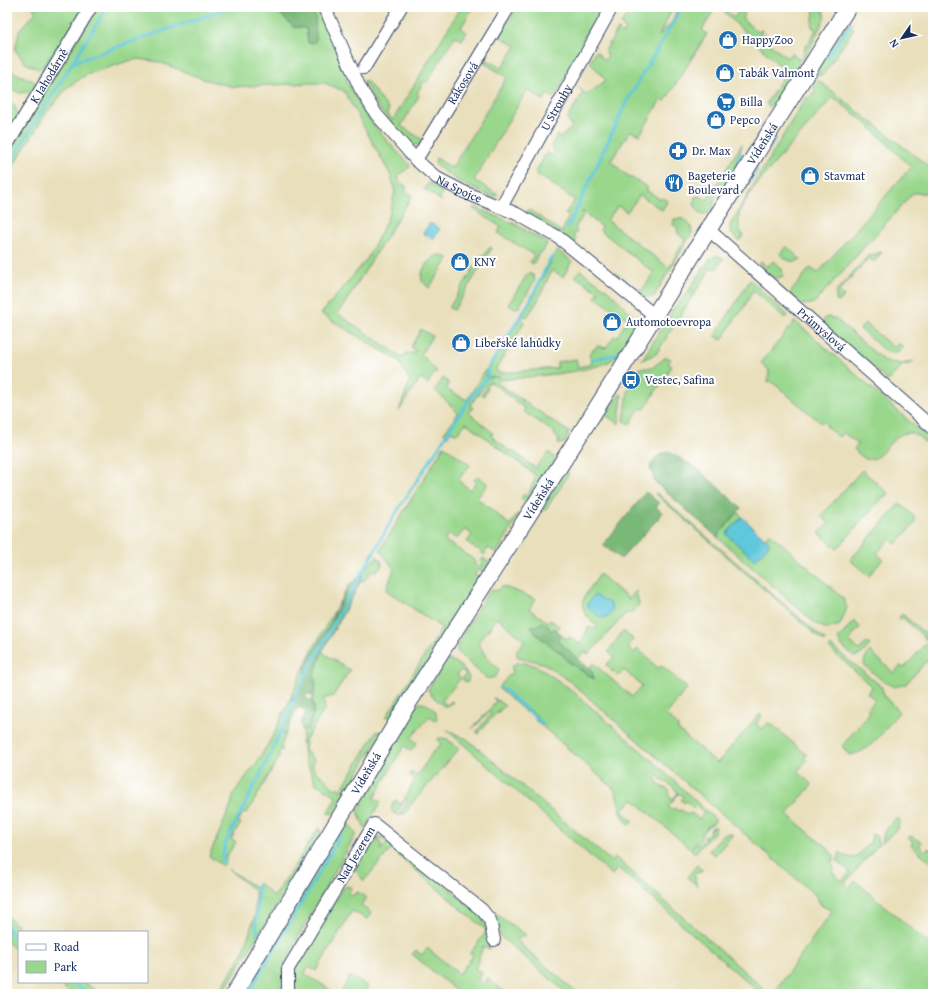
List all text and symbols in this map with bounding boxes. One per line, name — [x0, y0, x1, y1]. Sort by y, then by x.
north arrow — [882, 18, 922, 58]
shop icon: HappyZoo — [717, 29, 739, 51]
place label: HappyZoo — [742, 31, 793, 48]
text: N — [885, 36, 902, 51]
street label: K Jahodárně — [25, 45, 72, 106]
street label: Rákosová — [443, 58, 482, 107]
shop icon: Tabák Valmont — [714, 62, 736, 84]
place label: Tabák Valmont — [739, 64, 815, 81]
street label: U Strouhy — [536, 81, 576, 133]
supermarket icon: Billa — [715, 91, 737, 113]
place label: Billa — [740, 93, 763, 110]
shop icon: Pepco — [705, 109, 727, 131]
place label: Pepco — [730, 111, 760, 128]
street label: Vídeňská — [742, 119, 782, 168]
pharmacy icon: Dr. Max — [667, 140, 689, 162]
place label: Dr. Max — [692, 142, 731, 159]
shop icon: Stavmat — [799, 165, 821, 187]
place label: Bageterie Boulevard — [688, 167, 740, 198]
place label: Stavmat — [824, 167, 866, 184]
street label: Na Spojce — [434, 170, 485, 207]
restaurant icon: Bageterie Boulevard — [663, 172, 685, 194]
shop icon: KNY — [449, 251, 471, 273]
place label: KNY — [474, 253, 496, 270]
street label: Průmyslová — [794, 303, 850, 355]
shop icon: Automotoevropa — [601, 311, 623, 333]
place label: Automotoevropa — [626, 313, 711, 330]
shop icon: Libeřské lahůdky — [450, 332, 472, 354]
place label: Libeřské lahůdky — [475, 334, 561, 351]
bus stop icon: Vestec, Safina — [620, 369, 642, 391]
place label: Vestec, Safina — [645, 371, 715, 388]
street label: Vídeňská — [518, 475, 558, 523]
street label: Vídeňská — [346, 749, 385, 798]
street label: Nad Jezerem — [332, 823, 379, 886]
legend — [18, 931, 148, 983]
text: Road — [54, 938, 80, 955]
text: Park — [54, 958, 78, 975]

